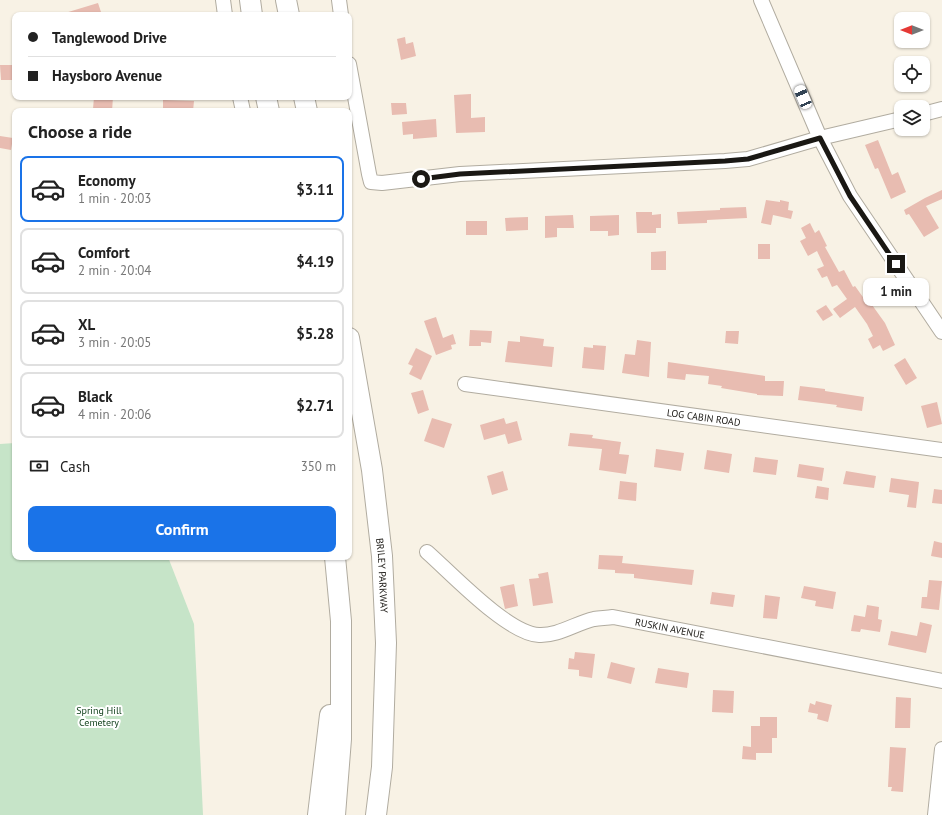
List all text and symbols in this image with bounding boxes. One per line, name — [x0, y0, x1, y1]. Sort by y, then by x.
north arrow — [894, 12, 930, 48]
map controls — [894, 12, 930, 136]
text: Tanglewood Drive — [52, 28, 167, 47]
button: locate — [894, 56, 930, 92]
text: Haysboro Avenue — [52, 66, 162, 85]
car — [793, 84, 813, 110]
button: layers — [894, 100, 930, 136]
text: Choose a ride — [28, 120, 132, 143]
route start — [412, 170, 430, 188]
icon: car — [30, 171, 66, 207]
text: Economy — [78, 171, 136, 190]
text: $3.11 — [296, 180, 334, 199]
text: 1 min · 20:03 — [78, 190, 151, 207]
icon: car — [30, 243, 66, 279]
text: Comfort — [78, 243, 130, 262]
text: $4.19 — [296, 252, 334, 271]
route end — [887, 255, 905, 273]
text: 2 min · 20:04 — [78, 262, 151, 279]
callout: 1 min — [863, 278, 929, 306]
text: 1 min — [880, 283, 912, 300]
icon: car — [30, 315, 66, 351]
text: XL — [78, 315, 95, 334]
text: $5.28 — [296, 324, 334, 343]
text: 3 min · 20:05 — [78, 334, 151, 351]
icon: car — [30, 387, 66, 423]
text: Black — [78, 387, 113, 406]
text: $2.71 — [296, 396, 334, 415]
text: 4 min · 20:06 — [78, 406, 151, 423]
street label: LOG CABIN ROAD — [666, 406, 741, 429]
icon: cash — [28, 455, 50, 477]
text: Cash — [60, 457, 90, 476]
text: 350 m — [301, 458, 336, 475]
button: Confirm — [28, 506, 336, 552]
street label: BRILEY PARKWAY — [373, 537, 391, 614]
street label: RUSKIN AVENUE — [634, 615, 706, 641]
park label: Spring Hill Cemetery — [76, 704, 122, 729]

